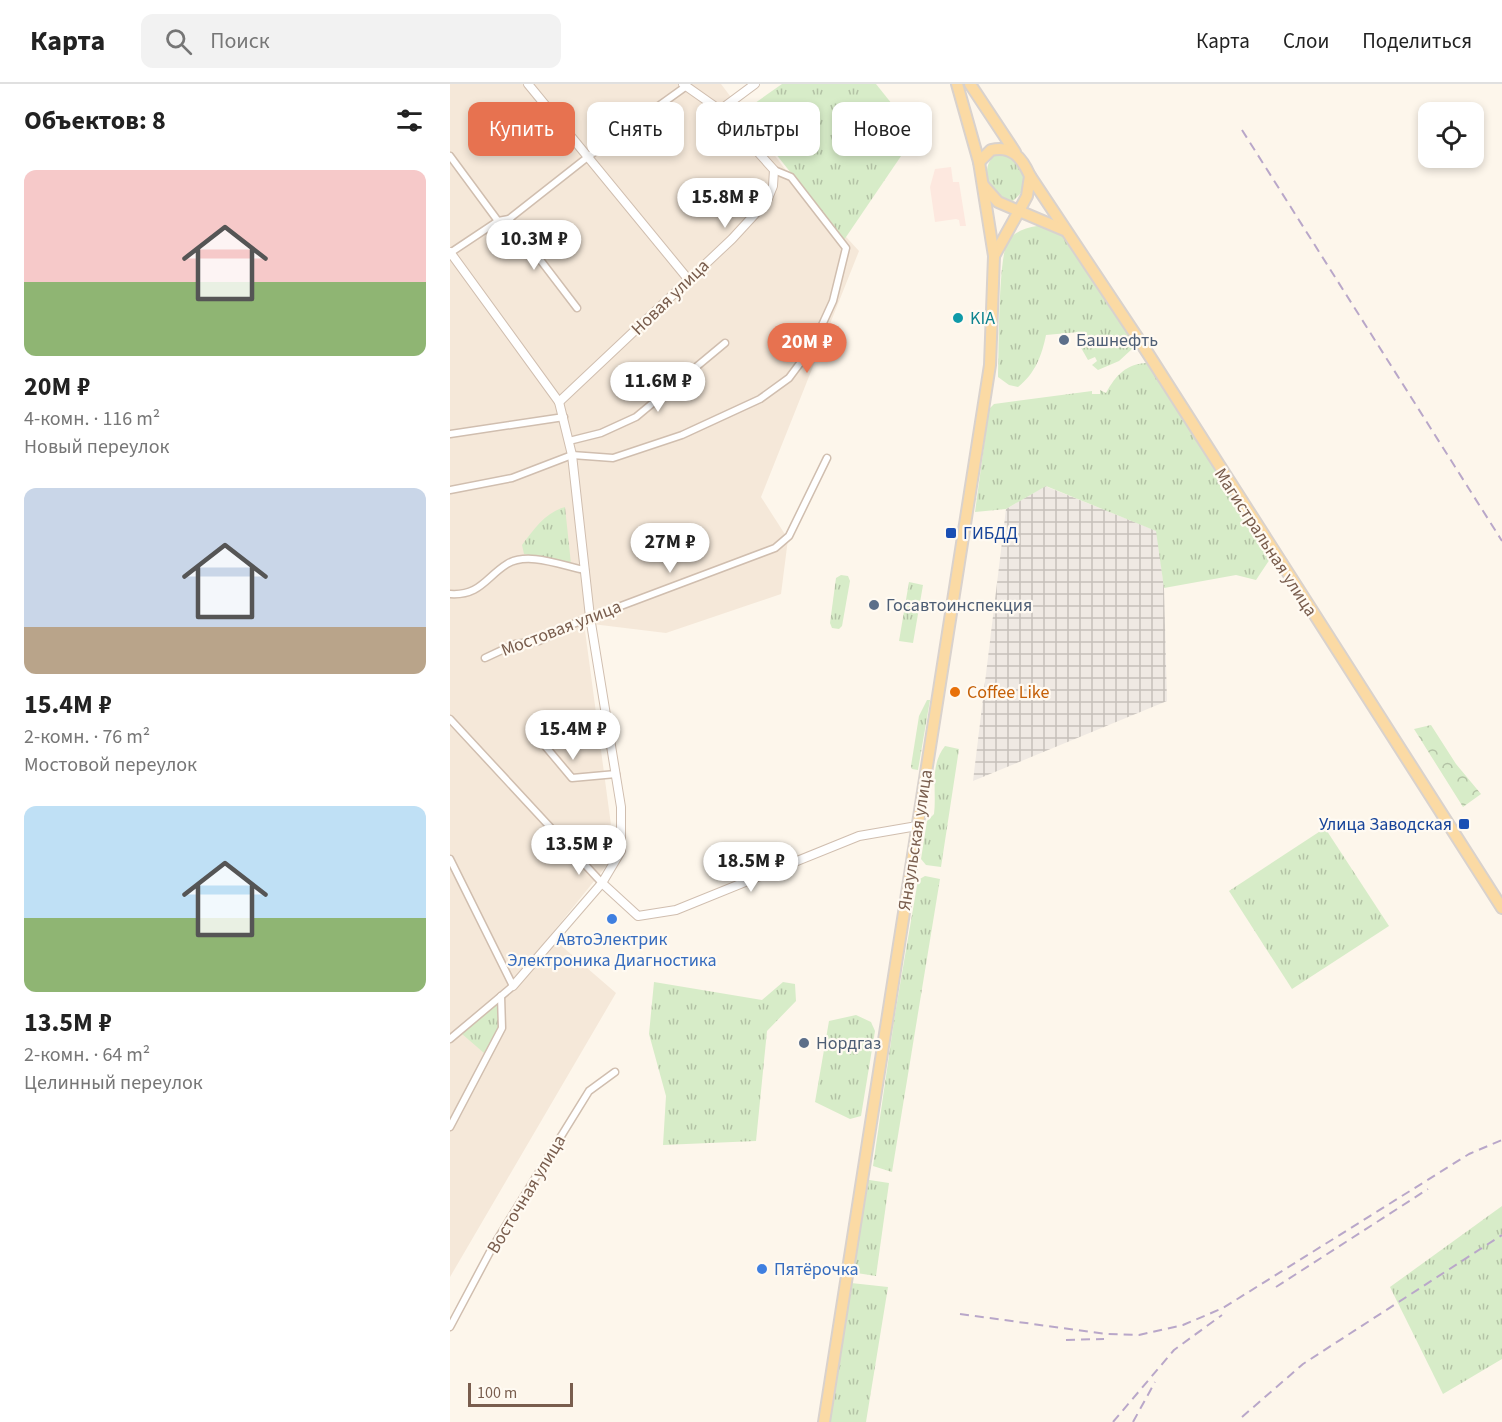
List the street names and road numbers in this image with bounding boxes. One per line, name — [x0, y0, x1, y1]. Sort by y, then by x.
street label: Новая улица — [626, 254, 715, 341]
street label: Магистральная улица — [1208, 463, 1323, 621]
street label: Мостовая улица — [497, 594, 625, 663]
street label: Янаульская улица — [892, 768, 939, 912]
street label: Восточная улица — [481, 1130, 572, 1258]

